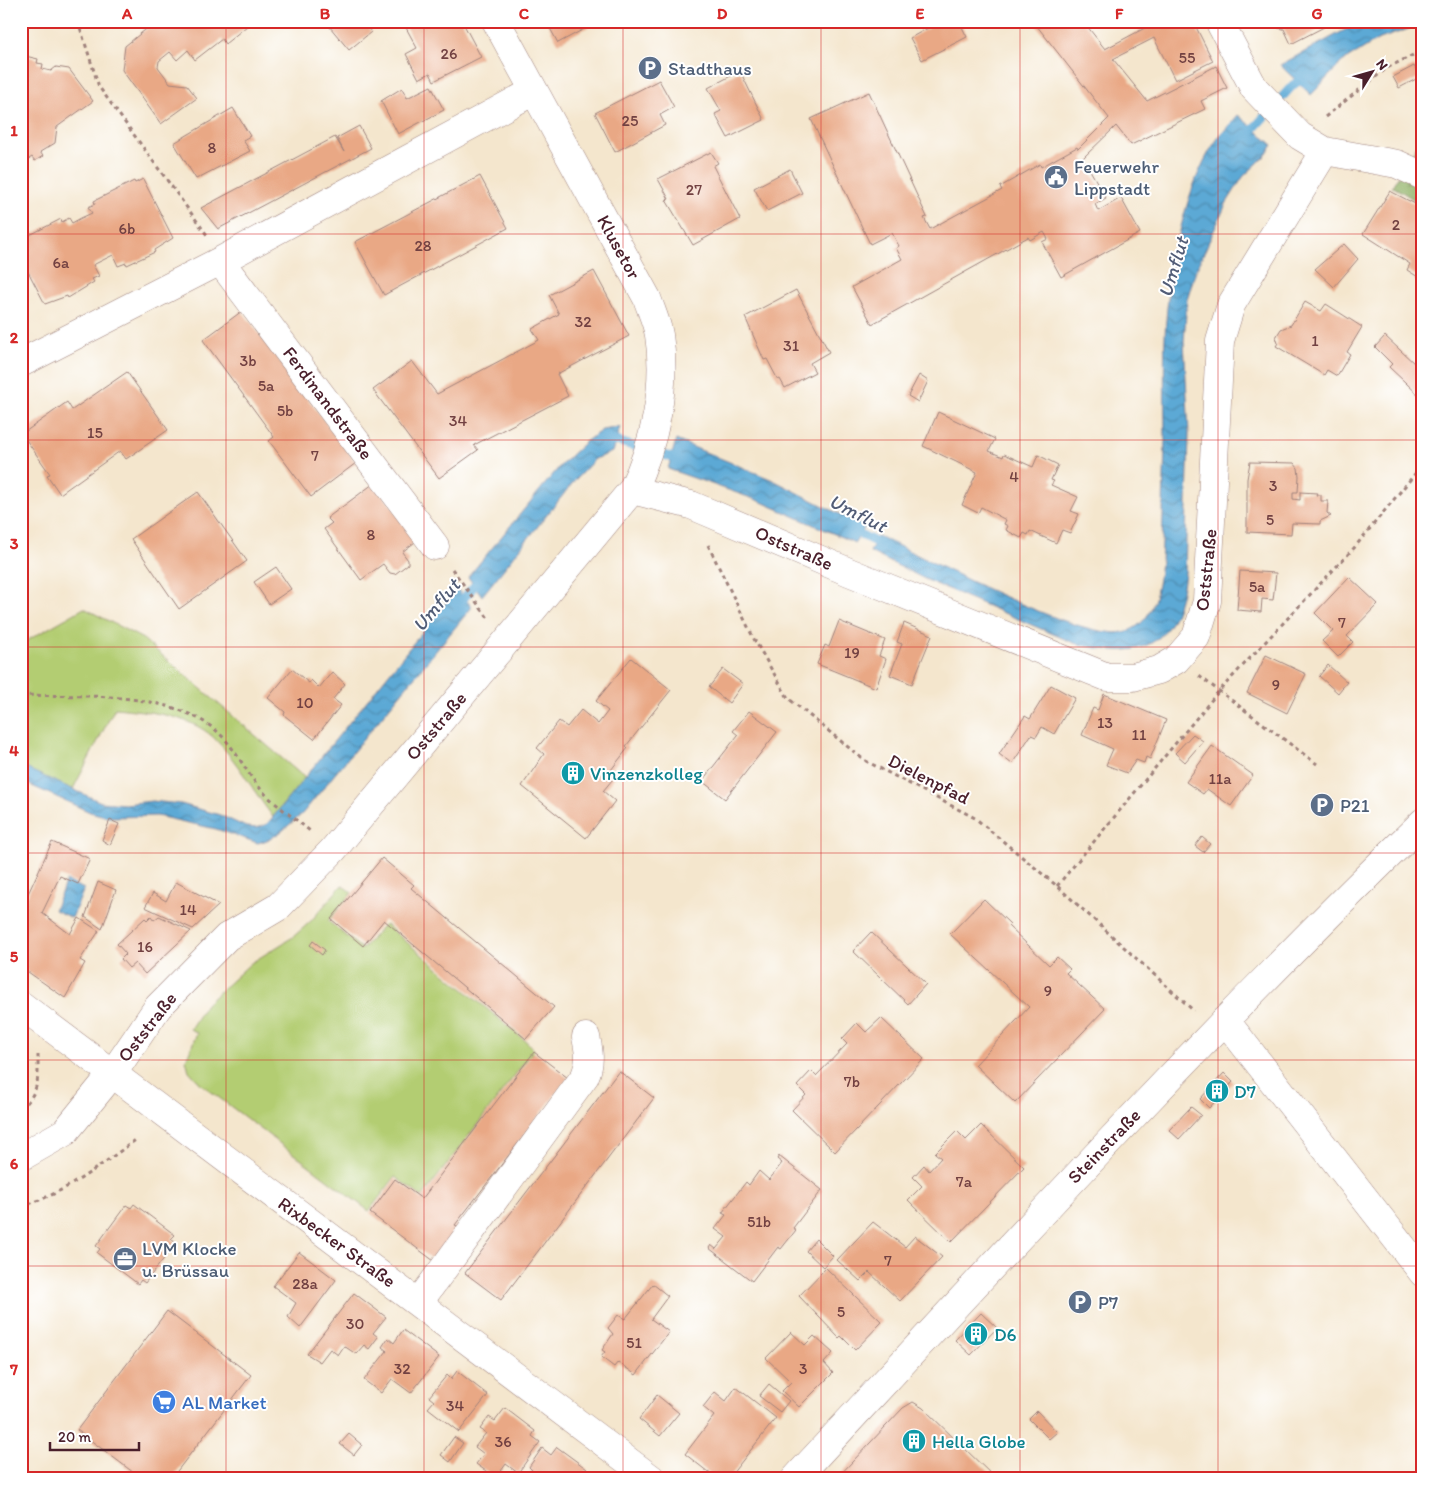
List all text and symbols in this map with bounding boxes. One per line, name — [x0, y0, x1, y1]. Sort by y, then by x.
text: A — [121, 4, 133, 23]
text: B — [320, 4, 331, 23]
text: C — [519, 4, 530, 23]
text: D — [717, 4, 728, 23]
text: E — [916, 4, 925, 23]
text: F — [1115, 4, 1124, 23]
text: G — [1311, 4, 1323, 23]
house number: 26 — [441, 44, 457, 63]
house number: 55 — [1179, 48, 1195, 67]
north arrow — [1346, 48, 1396, 98]
parking icon: Stadthaus — [637, 55, 663, 81]
text: N — [1372, 56, 1392, 73]
place label: Stadthaus — [668, 57, 752, 80]
house number: 25 — [622, 111, 638, 130]
text: 1 — [10, 121, 18, 140]
house number: 8 — [208, 138, 217, 157]
place label: Feuerwehr Lippstadt — [1074, 155, 1159, 200]
public building icon: Feuerwehr Lippstadt — [1043, 164, 1069, 190]
house number: 27 — [686, 180, 702, 199]
street label: Klusetor — [592, 211, 646, 284]
house number: 2 — [1392, 215, 1401, 234]
house number: 6b — [119, 219, 135, 238]
water label: Umflut — [1152, 233, 1194, 300]
house number: 28 — [414, 236, 432, 255]
house number: 6a — [53, 253, 70, 272]
house number: 32 — [574, 312, 592, 331]
text: 2 — [10, 328, 19, 347]
house number: 1 — [1311, 331, 1319, 350]
house number: 31 — [783, 336, 800, 355]
street label: Ferdinandstraße — [278, 342, 378, 464]
house number: 3b — [239, 351, 257, 370]
house number: 5a — [258, 376, 275, 395]
house number: 5b — [277, 401, 293, 420]
house number: 34 — [449, 411, 468, 430]
house number: 15 — [87, 423, 103, 442]
house number: 7 — [311, 446, 319, 465]
house number: 4 — [1009, 467, 1019, 486]
house number: 3 — [1269, 476, 1278, 495]
water label: Umflut — [825, 488, 892, 538]
house number: 5 — [1266, 510, 1274, 529]
street label: Oststraße — [752, 521, 836, 575]
house number: 8 — [367, 525, 376, 544]
street label: Oststraße — [1190, 528, 1222, 612]
text: 3 — [10, 534, 19, 553]
water label: Umflut — [407, 572, 466, 636]
house number: 5a — [1249, 577, 1266, 596]
house number: 7 — [1338, 613, 1346, 632]
house number: 19 — [844, 643, 860, 662]
house number: 9 — [1272, 675, 1280, 694]
street label: Oststraße — [401, 687, 471, 765]
house number: 10 — [296, 693, 314, 712]
house number: 13 — [1097, 713, 1113, 732]
house number: 11 — [1132, 725, 1147, 744]
text: 4 — [9, 741, 19, 760]
street label: Dielenpfad — [885, 749, 973, 809]
building icon: Vinzenzkolleg — [560, 760, 586, 786]
place label: Vinzenzkolleg — [590, 762, 703, 785]
house number: 11a — [1208, 769, 1232, 788]
parking icon: P21 — [1309, 792, 1335, 818]
place label: P21 — [1340, 794, 1370, 817]
house number: 14 — [179, 900, 197, 919]
house number: 16 — [137, 937, 153, 956]
text: 5 — [10, 947, 19, 966]
house number: 9 — [1044, 981, 1052, 1000]
street label: Oststraße — [112, 987, 182, 1067]
house number: 7b — [844, 1072, 860, 1091]
building icon: D7 — [1204, 1078, 1230, 1104]
place label: D7 — [1234, 1080, 1256, 1103]
street label: Steinstraße — [1063, 1104, 1145, 1188]
text: 6 — [10, 1154, 19, 1173]
house number: 7a — [956, 1172, 973, 1191]
street label: Rixbecker Straße — [274, 1192, 400, 1292]
house number: 51b — [747, 1212, 771, 1231]
place label: LVM Klocke u. Brüssau — [142, 1237, 237, 1282]
office icon: LVM Klocke u. Brüssau — [112, 1246, 138, 1272]
house number: 7 — [884, 1251, 892, 1270]
house number: 28a — [292, 1274, 318, 1293]
parking icon: P7 — [1067, 1289, 1093, 1315]
place label: P7 — [1098, 1291, 1118, 1314]
house number: 5 — [837, 1302, 845, 1321]
house number: 30 — [346, 1314, 364, 1333]
building icon: D6 — [963, 1321, 989, 1347]
place label: D6 — [994, 1323, 1017, 1346]
house number: 51 — [626, 1333, 642, 1352]
house number: 32 — [393, 1359, 411, 1378]
house number: 3 — [799, 1359, 808, 1378]
text: 7 — [9, 1360, 18, 1379]
supermarket icon: AL Market — [151, 1389, 177, 1415]
place label: AL Market — [182, 1391, 267, 1414]
house number: 34 — [446, 1396, 465, 1415]
scale bar — [50, 1420, 139, 1452]
text: 20 m — [58, 1428, 92, 1446]
building icon: Hella Globe — [901, 1428, 927, 1454]
place label: Hella Globe — [932, 1430, 1026, 1453]
house number: 36 — [494, 1432, 512, 1451]

